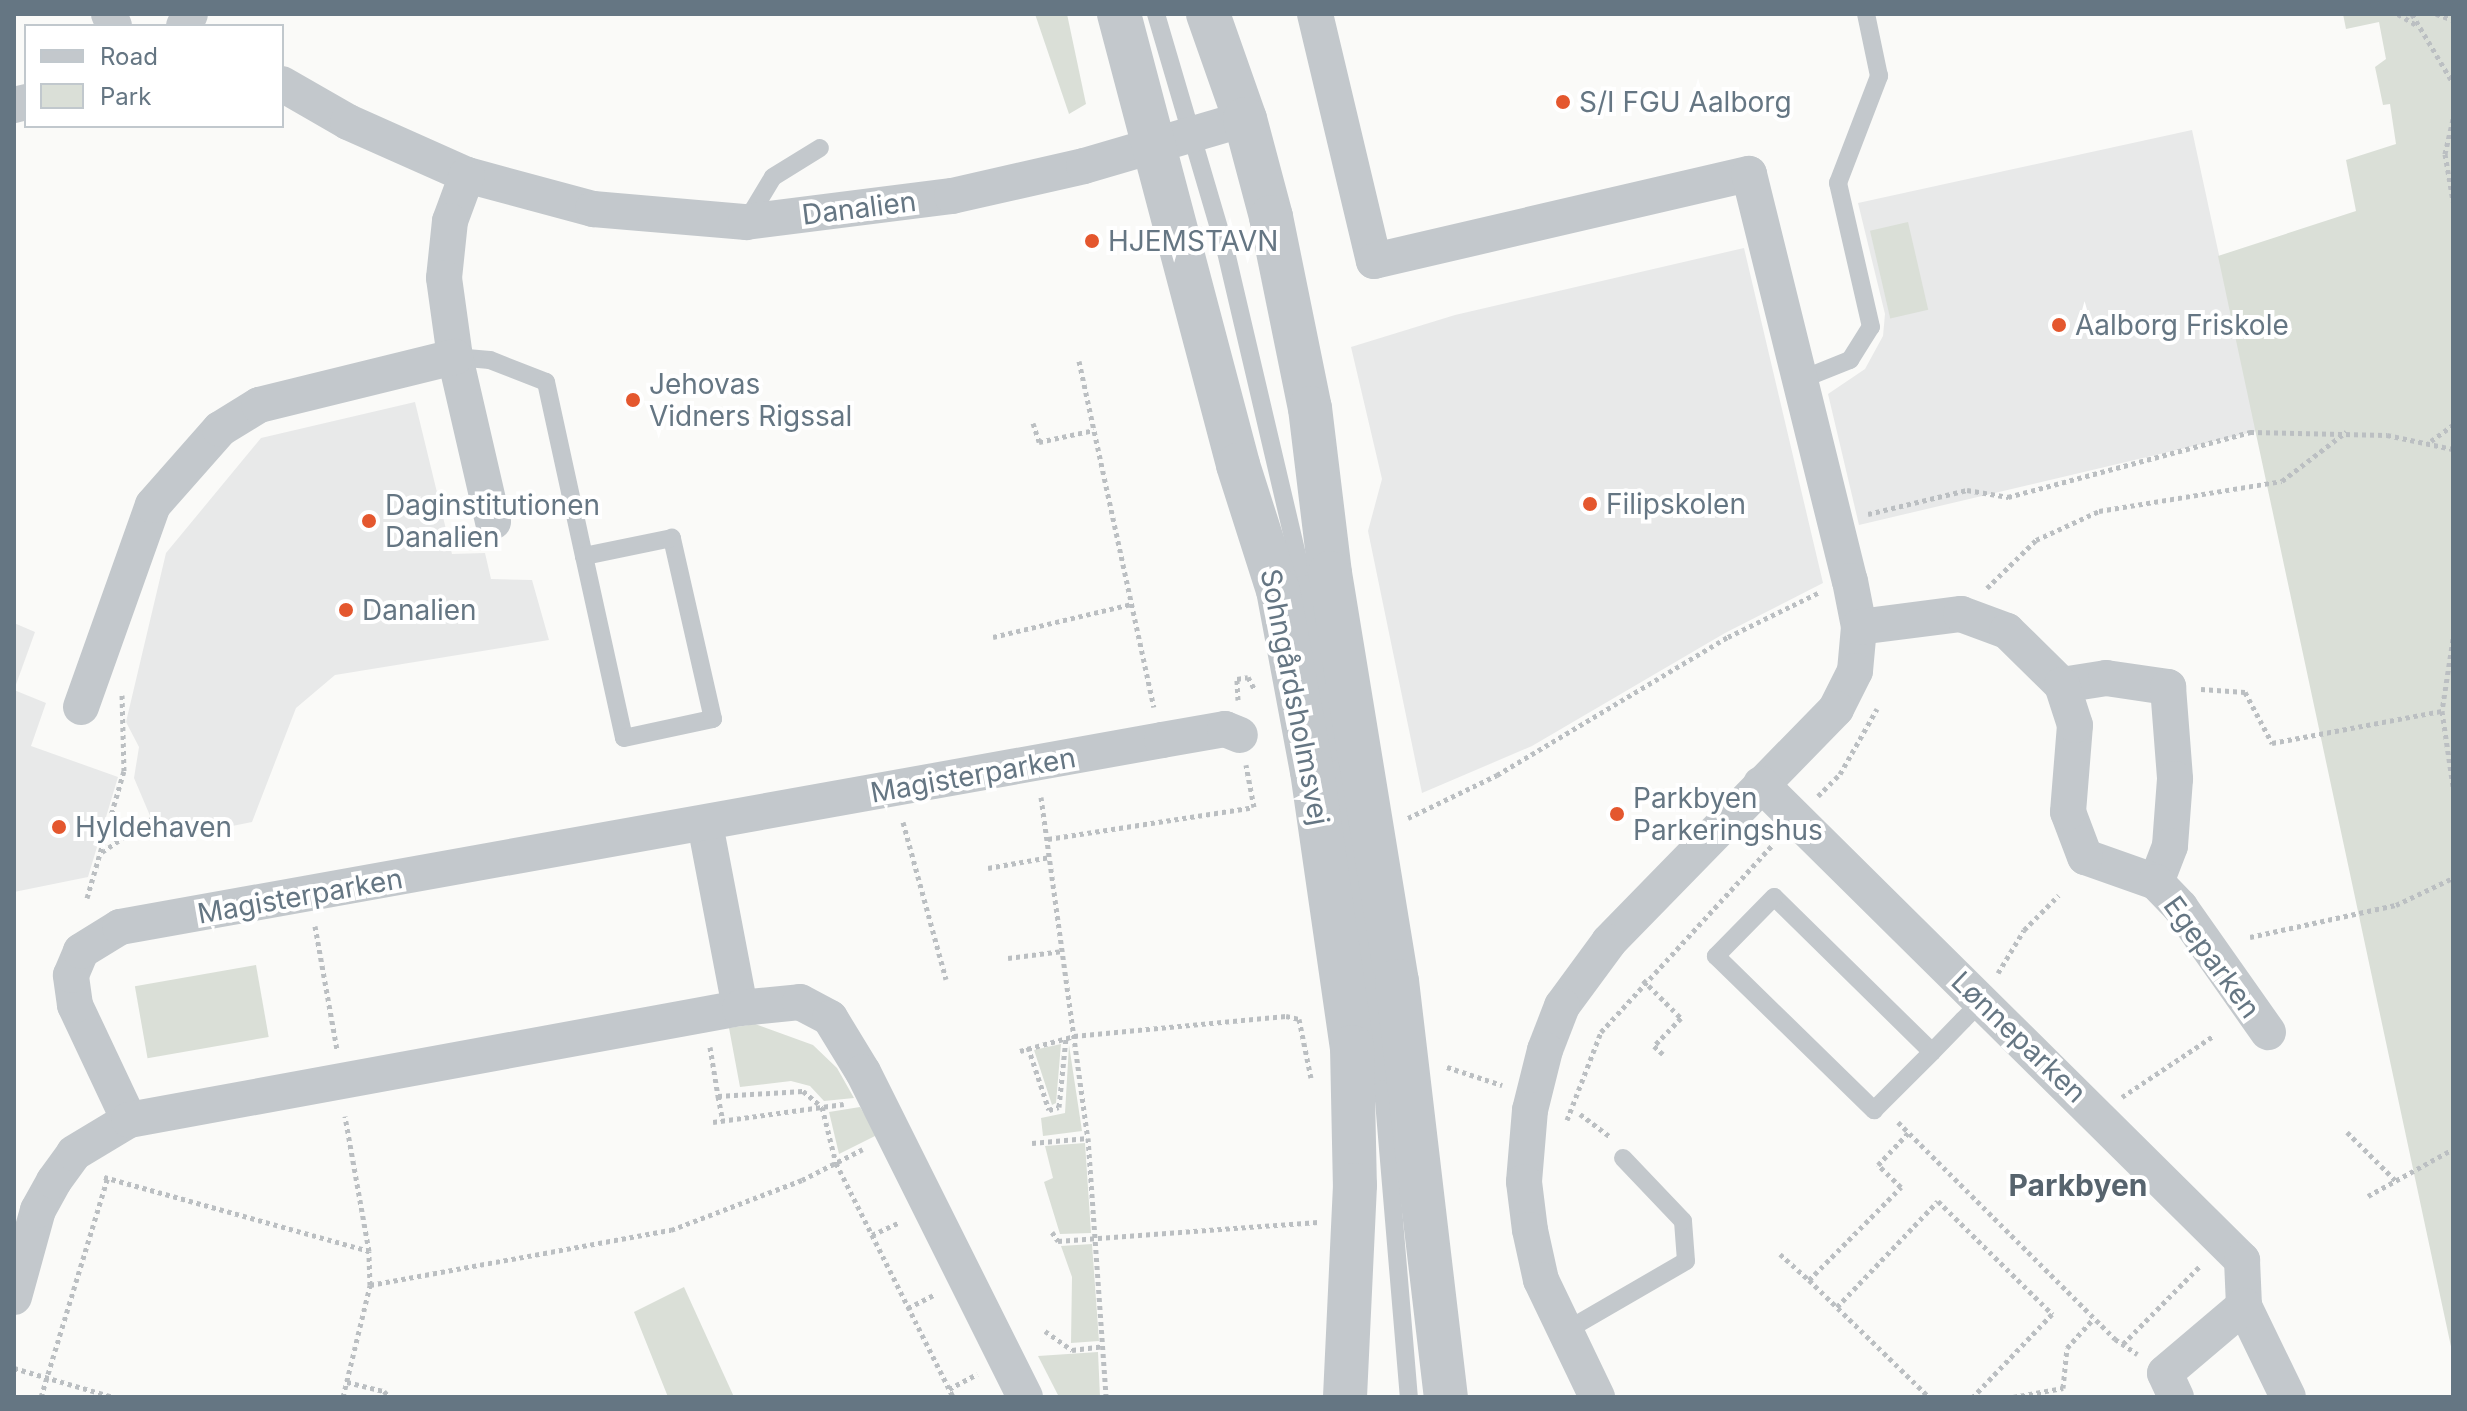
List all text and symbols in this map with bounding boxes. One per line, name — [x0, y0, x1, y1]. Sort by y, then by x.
legend — [24, 24, 284, 128]
text: Road — [100, 42, 158, 71]
text: Park — [100, 82, 151, 111]
place label: S/I FGU Aalborg — [1579, 85, 1792, 119]
marker: S/I FGU Aalborg — [1554, 93, 1572, 111]
street label: Danalien — [800, 184, 918, 232]
place label: HJEMSTAVN — [1108, 224, 1278, 258]
marker: HJEMSTAVN — [1083, 232, 1101, 250]
place label: Aalborg Friskole — [2075, 308, 2289, 342]
marker: Aalborg Friskole — [2050, 316, 2068, 334]
place label: Jehovas Vidners Rigssal — [649, 367, 852, 433]
marker: Jehovas Vidners Rigssal — [624, 391, 642, 409]
place label: Filipskolen — [1606, 487, 1746, 521]
place label: Daginstitutionen Danalien — [385, 488, 600, 554]
marker: Filipskolen — [1581, 495, 1599, 513]
marker: Daginstitutionen Danalien — [360, 512, 378, 530]
street label: Sohngårdsholmsvej — [1254, 566, 1336, 828]
place label: Danalien — [362, 593, 477, 627]
marker: Danalien — [337, 601, 355, 619]
street label: Magisterparken — [868, 740, 1078, 810]
place label: Parkbyen Parkeringshus — [1633, 781, 1823, 847]
marker: Parkbyen Parkeringshus — [1608, 805, 1626, 823]
place label: Hyldehaven — [75, 810, 232, 844]
marker: Hyldehaven — [50, 818, 68, 836]
street label: Magisterparken — [195, 861, 405, 931]
street label: Egeparken — [2157, 890, 2267, 1024]
street label: Lønneparken — [1945, 965, 2093, 1109]
district label: Parkbyen — [2009, 1167, 2147, 1203]

